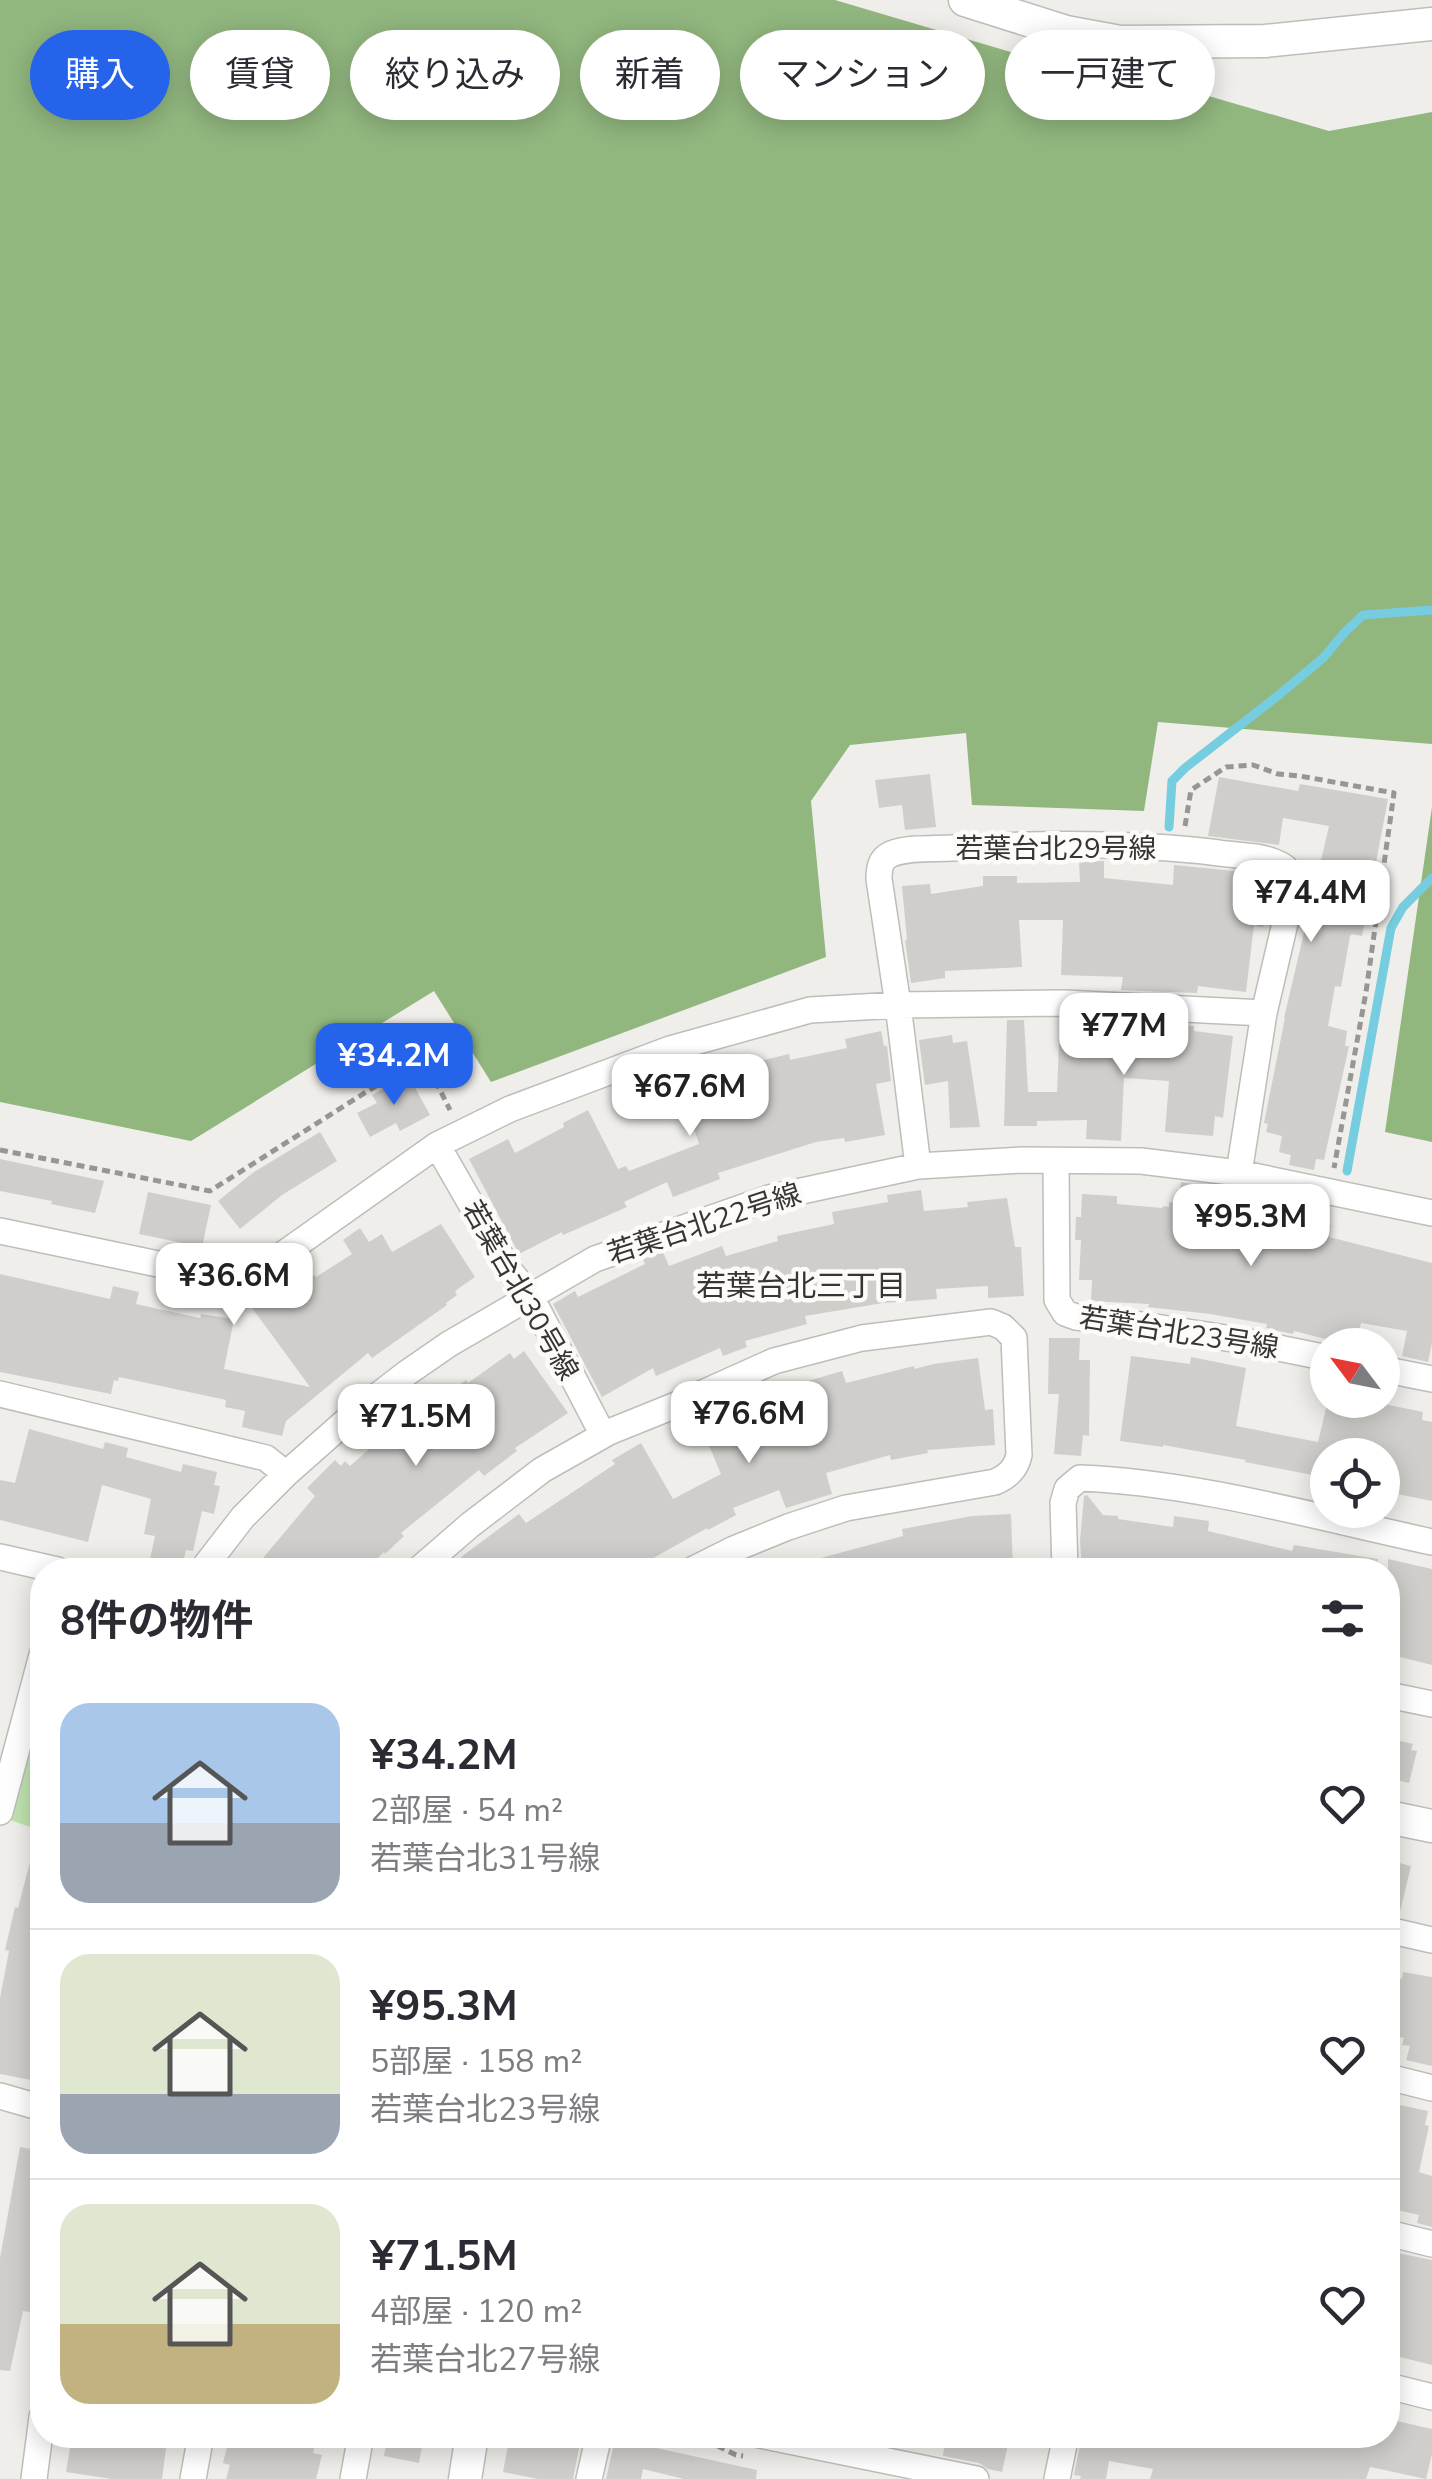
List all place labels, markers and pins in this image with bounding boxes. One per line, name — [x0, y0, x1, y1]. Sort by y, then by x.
pin: ¥74.4M — [1230, 860, 1392, 945]
pin: ¥77M — [1065, 993, 1183, 1078]
pin: ¥34.2M — [313, 1023, 475, 1108]
pin: ¥67.6M — [609, 1054, 771, 1139]
pin: ¥95.3M — [1170, 1184, 1332, 1269]
pin: ¥36.6M — [153, 1243, 315, 1328]
pin: ¥76.6M — [668, 1381, 830, 1466]
pin: ¥71.5M — [335, 1384, 497, 1469]

